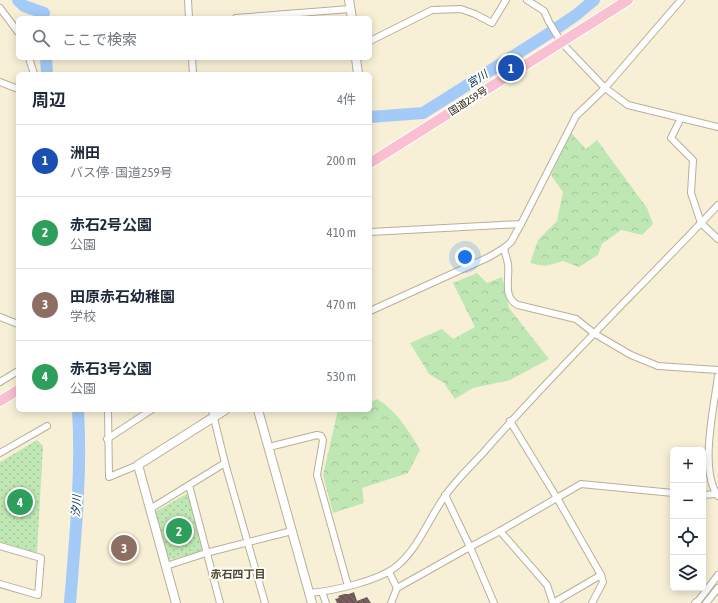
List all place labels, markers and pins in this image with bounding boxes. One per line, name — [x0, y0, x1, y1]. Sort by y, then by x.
pin: 1 — [498, 53, 524, 83]
pin: 4 — [7, 487, 33, 517]
pin: 2 — [166, 516, 192, 546]
pin: 3 — [111, 533, 137, 563]

